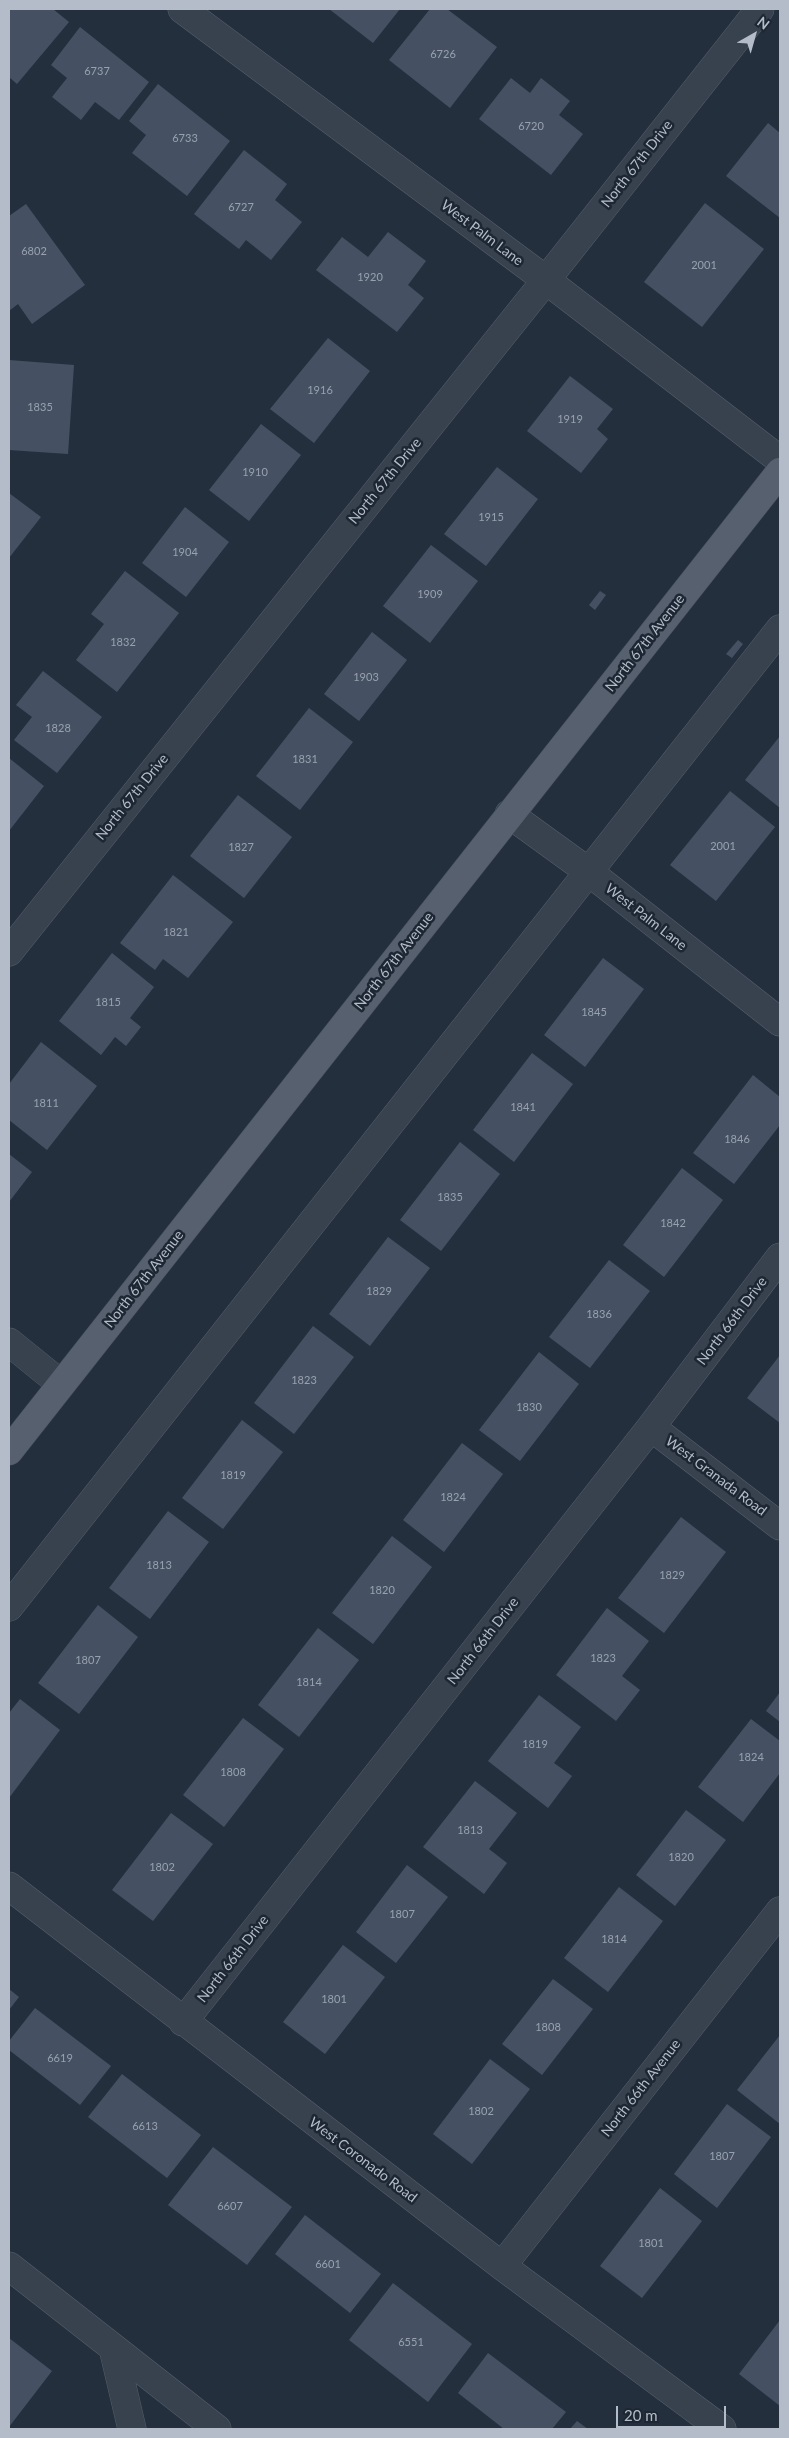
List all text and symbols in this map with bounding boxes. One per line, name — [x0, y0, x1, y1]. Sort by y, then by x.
north arrow — [729, 10, 779, 60]
text: N — [754, 13, 773, 33]
house number: 6726 — [430, 47, 456, 61]
house number: 6737 — [84, 64, 110, 78]
street label: North 67th Drive — [598, 117, 676, 211]
house number: 6720 — [518, 119, 544, 133]
house number: 6733 — [172, 131, 198, 145]
street label: West Palm Lane — [438, 197, 526, 269]
house number: 6727 — [228, 200, 254, 214]
house number: 6802 — [21, 244, 47, 258]
house number: 2001 — [691, 258, 717, 272]
house number: 1920 — [357, 270, 383, 284]
house number: 1916 — [307, 383, 333, 397]
house number: 1835 — [27, 400, 53, 414]
house number: 1919 — [557, 412, 583, 426]
street label: North 67th Drive — [345, 435, 425, 527]
house number: 1910 — [242, 465, 268, 479]
house number: 1915 — [478, 510, 504, 524]
house number: 1904 — [172, 545, 198, 559]
house number: 1909 — [417, 587, 443, 601]
street label: North 67th Avenue — [602, 591, 688, 695]
house number: 1832 — [110, 635, 136, 649]
house number: 1903 — [353, 670, 379, 684]
house number: 1828 — [45, 721, 71, 735]
street label: North 67th Drive — [92, 751, 172, 843]
house number: 1831 — [292, 752, 318, 766]
house number: 2001 — [710, 839, 736, 853]
house number: 1827 — [228, 840, 254, 854]
street label: West Palm Lane — [602, 880, 690, 954]
street label: North 67th Avenue — [351, 909, 437, 1013]
house number: 1821 — [163, 925, 189, 939]
house number: 1815 — [95, 995, 121, 1009]
house number: 1845 — [581, 1005, 607, 1019]
house number: 1811 — [33, 1096, 59, 1110]
house number: 1841 — [510, 1100, 536, 1114]
house number: 1846 — [724, 1132, 750, 1146]
house number: 1835 — [437, 1190, 463, 1204]
house number: 1842 — [660, 1216, 686, 1230]
street label: North 67th Avenue — [101, 1227, 187, 1331]
street label: North 66th Drive — [693, 1274, 771, 1368]
house number: 1829 — [366, 1284, 392, 1298]
house number: 1836 — [586, 1307, 612, 1321]
house number: 1823 — [291, 1373, 317, 1387]
house number: 1830 — [516, 1400, 542, 1414]
street label: West Granada Road — [662, 1433, 770, 1519]
house number: 1819 — [220, 1468, 246, 1482]
house number: 1824 — [440, 1490, 466, 1504]
house number: 1813 — [146, 1558, 172, 1572]
house number: 1829 — [659, 1568, 685, 1582]
house number: 1820 — [369, 1583, 395, 1597]
street label: North 66th Drive — [444, 1594, 522, 1688]
house number: 1823 — [590, 1651, 616, 1665]
house number: 1807 — [75, 1653, 101, 1667]
house number: 1814 — [296, 1675, 322, 1689]
house number: 1819 — [522, 1737, 548, 1751]
house number: 1824 — [738, 1750, 764, 1764]
house number: 1808 — [220, 1765, 246, 1779]
house number: 1813 — [457, 1823, 483, 1837]
house number: 1820 — [668, 1850, 694, 1864]
house number: 1802 — [149, 1860, 175, 1874]
house number: 1807 — [389, 1907, 415, 1921]
street label: North 66th Drive — [194, 1912, 272, 2006]
house number: 1814 — [601, 1932, 627, 1946]
house number: 1801 — [321, 1992, 347, 2006]
house number: 1808 — [535, 2020, 561, 2034]
street label: North 66th Avenue — [598, 2036, 684, 2140]
house number: 6619 — [47, 2051, 73, 2065]
house number: 1802 — [468, 2104, 494, 2118]
street label: West Coronado Road — [306, 2114, 420, 2206]
house number: 6613 — [132, 2119, 158, 2133]
house number: 1807 — [709, 2149, 735, 2163]
house number: 6607 — [217, 2199, 243, 2213]
house number: 1801 — [638, 2236, 664, 2250]
house number: 6601 — [315, 2257, 341, 2271]
house number: 6551 — [398, 2335, 424, 2349]
scale bar — [619, 2396, 729, 2428]
text: 20 m — [624, 2406, 658, 2424]

